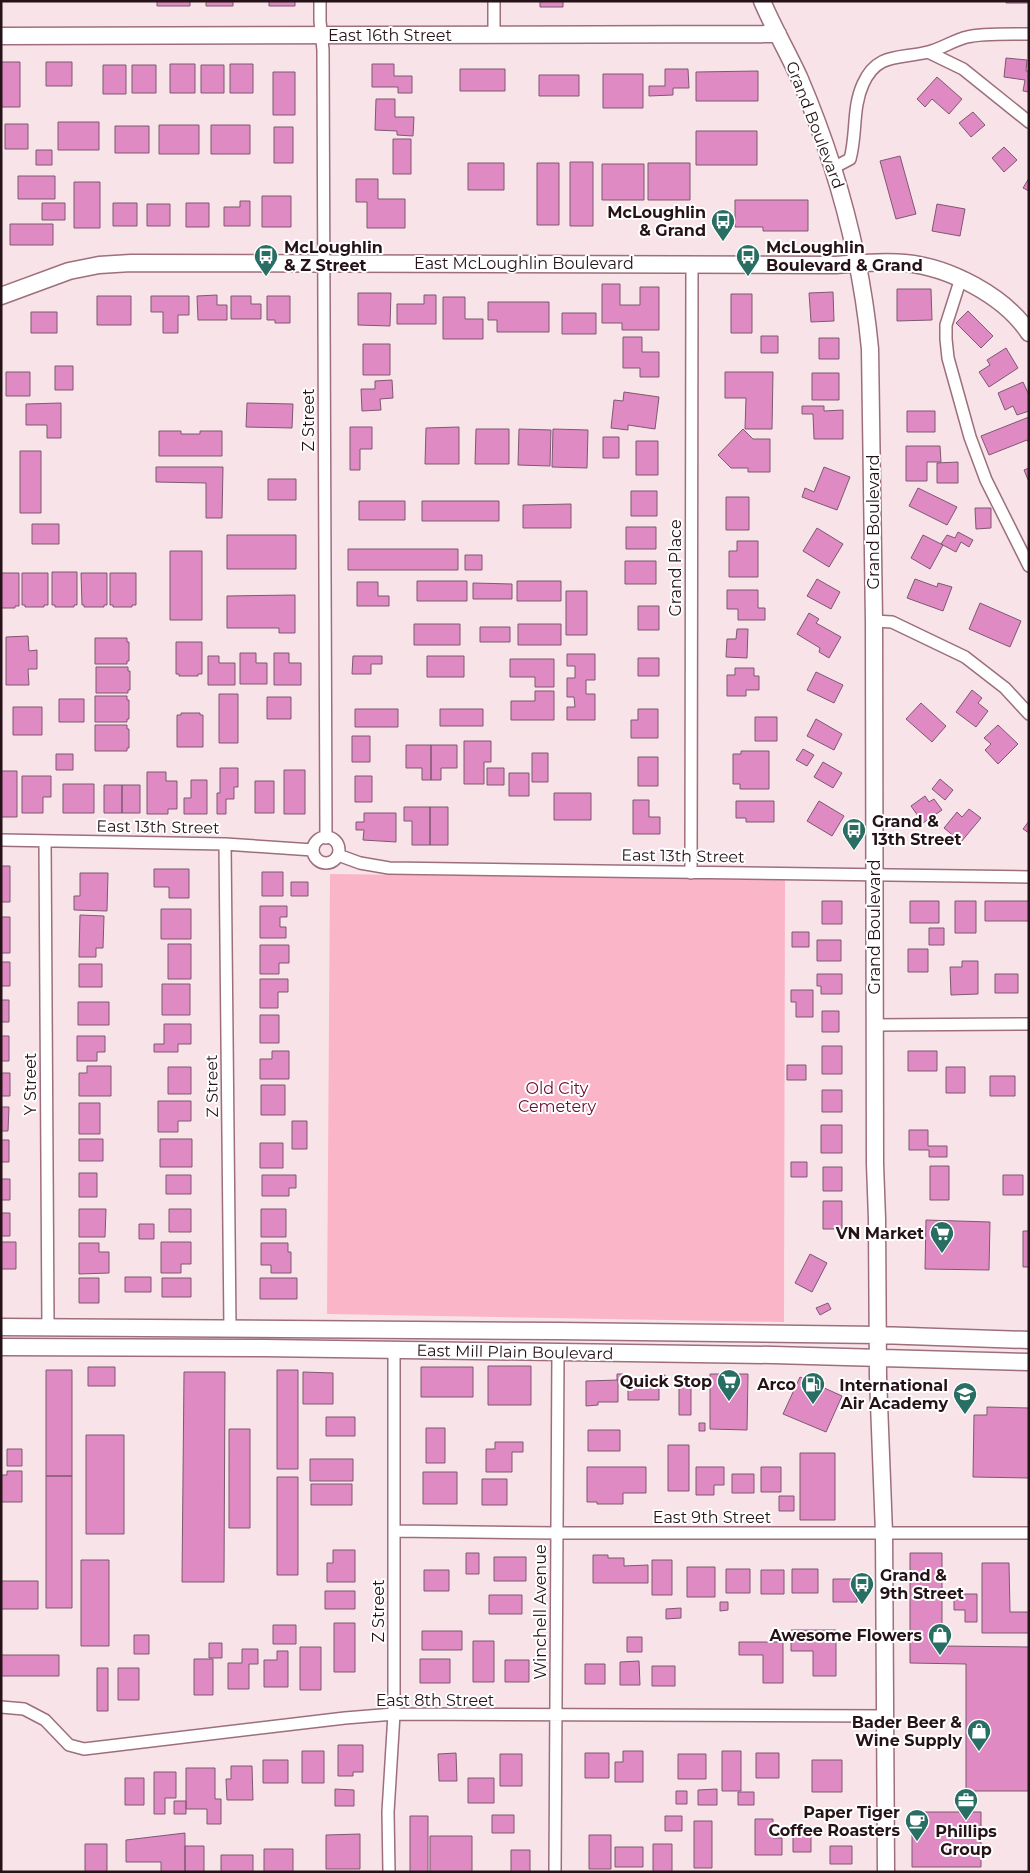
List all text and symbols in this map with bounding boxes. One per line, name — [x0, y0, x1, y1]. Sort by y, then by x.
street label: East 16th Street — [328, 26, 452, 45]
street label: Grand Boulevard — [782, 59, 848, 191]
place label: McLoughlin & Grand — [607, 203, 706, 240]
bus stop icon: McLoughlin & Grand — [710, 208, 736, 242]
place label: McLoughlin & Z Street — [284, 238, 383, 275]
place label: McLoughlin Boulevard & Grand — [766, 238, 923, 275]
bus stop icon: McLoughlin & Z Street — [253, 243, 279, 277]
bus stop icon: McLoughlin Boulevard & Grand — [735, 243, 761, 277]
street label: East McLoughlin Boulevard — [414, 254, 634, 273]
street label: Z Street — [299, 388, 318, 451]
street label: Grand Boulevard — [864, 455, 883, 589]
street label: Grand Place — [666, 519, 685, 617]
place label: Grand & 13th Street — [872, 812, 961, 849]
street label: East 13th Street — [96, 816, 220, 838]
bus stop icon: Grand & 13th Street — [841, 817, 867, 851]
street label: East 13th Street — [621, 845, 745, 867]
street label: Grand Boulevard — [865, 860, 884, 994]
street label: Y Street — [21, 1052, 40, 1115]
street label: Z Street — [202, 1054, 222, 1118]
park label: Old City Cemetery — [518, 1079, 596, 1116]
supermarket icon: VN Market — [929, 1220, 955, 1254]
place label: VN Market — [835, 1224, 924, 1243]
street label: East Mill Plain Boulevard — [416, 1341, 614, 1363]
supermarket icon: Quick Stop — [716, 1368, 742, 1402]
fuel station icon: Arco — [800, 1371, 826, 1405]
place label: Quick Stop — [620, 1372, 712, 1391]
place label: Arco — [756, 1375, 796, 1394]
place label: International Air Academy — [839, 1376, 948, 1413]
school or university icon: International Air Academy — [952, 1381, 978, 1415]
street label: East 9th Street — [653, 1508, 772, 1527]
street label: Winchell Avenue — [531, 1544, 550, 1680]
place label: Grand & 9th Street — [880, 1566, 964, 1603]
bus stop icon: Grand & 9th Street — [849, 1571, 875, 1605]
street label: Z Street — [369, 1579, 388, 1642]
shop icon: Awesome Flowers — [927, 1622, 953, 1656]
place label: Awesome Flowers — [768, 1626, 922, 1645]
street label: East 8th Street — [376, 1691, 495, 1710]
place label: Bader Beer & Wine Supply — [852, 1713, 962, 1750]
shop icon: Bader Beer & Wine Supply — [966, 1718, 992, 1752]
office icon: Phillips Group — [953, 1787, 979, 1821]
place label: Paper Tiger Coffee Roasters — [768, 1803, 901, 1840]
cafe icon: Paper Tiger Coffee Roasters — [904, 1808, 930, 1842]
place label: Phillips Group — [935, 1822, 997, 1859]

